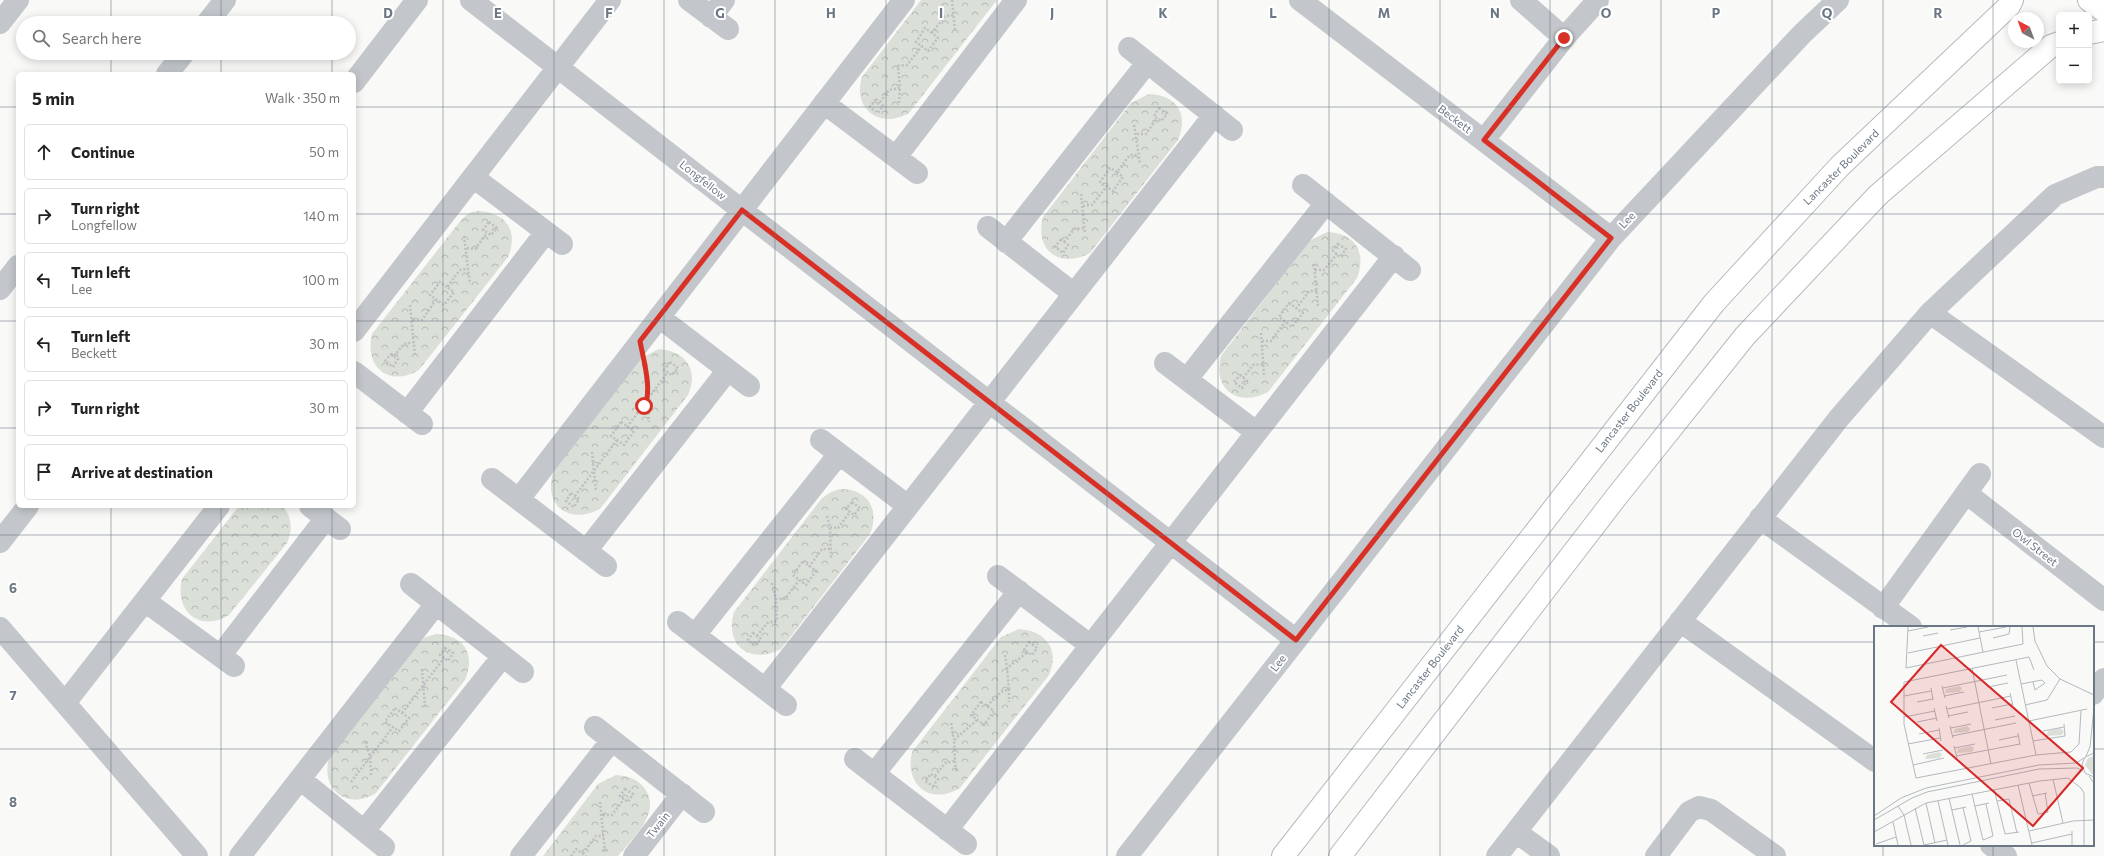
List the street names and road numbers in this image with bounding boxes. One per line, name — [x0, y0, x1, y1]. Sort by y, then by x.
street label: Beckett — [1436, 102, 1475, 136]
street label: Lancaster Boulevard — [1800, 126, 1881, 207]
street label: Longfellow — [677, 157, 729, 202]
street label: Lee — [1616, 209, 1638, 231]
street label: Lancaster Boulevard — [1592, 367, 1665, 455]
street label: Owl Street — [2010, 525, 2061, 569]
street label: Lancaster Boulevard — [1393, 623, 1466, 711]
street label: Lee — [1267, 651, 1288, 674]
street label: Twain — [643, 809, 672, 840]

